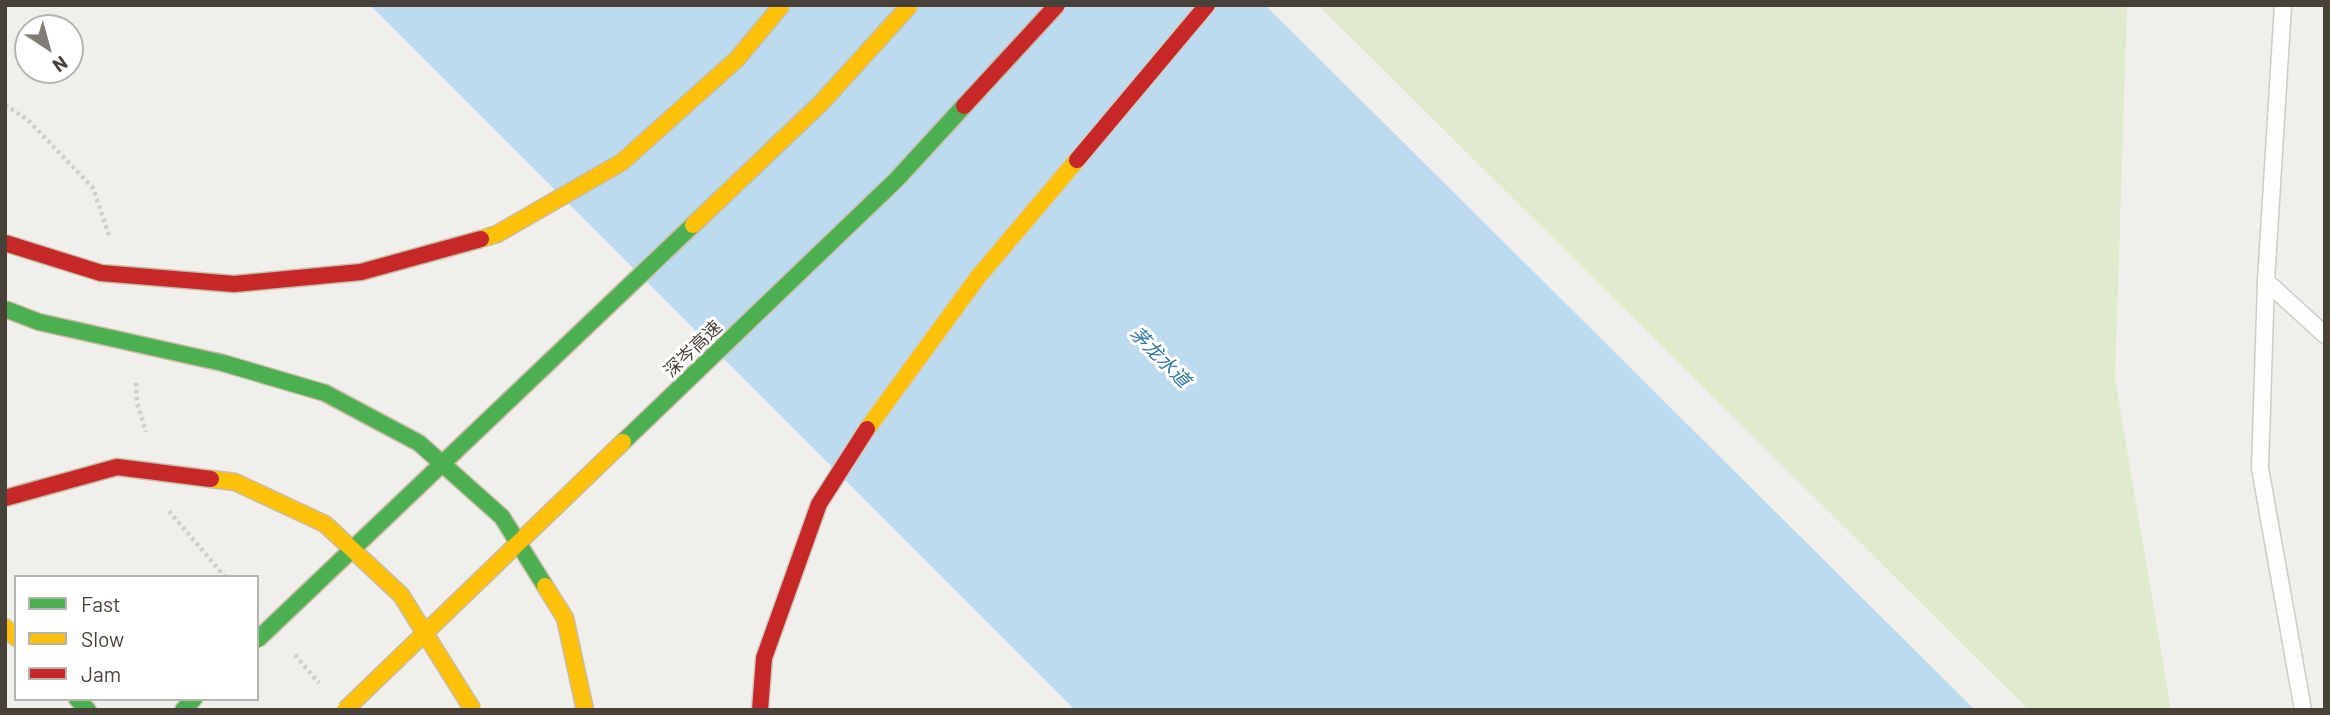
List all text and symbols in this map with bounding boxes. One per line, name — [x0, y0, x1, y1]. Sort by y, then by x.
north arrow — [14, 14, 84, 84]
text: N — [49, 52, 72, 78]
street label: 深岑高速 — [660, 316, 726, 382]
water label: 茅龙水道 — [1125, 322, 1195, 392]
legend — [14, 575, 259, 701]
text: Fast — [81, 591, 121, 616]
text: Slow — [81, 626, 124, 651]
text: Jam — [81, 661, 121, 686]

